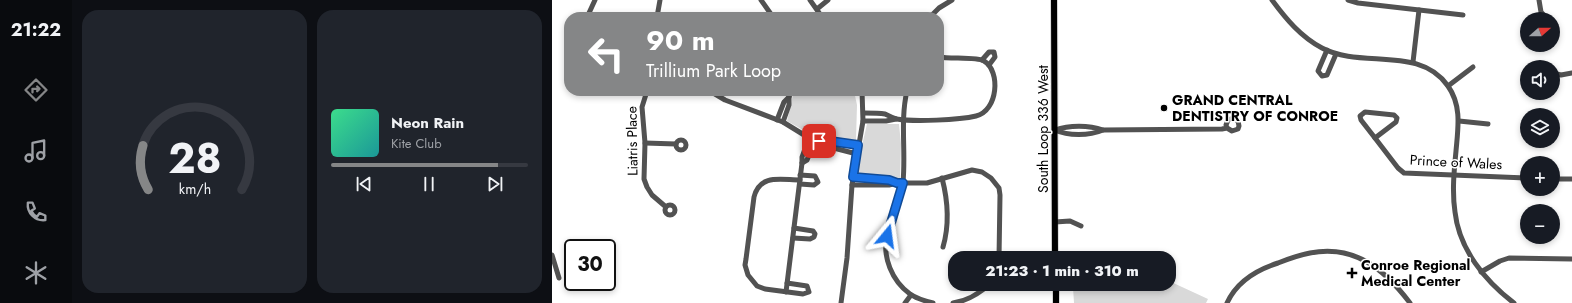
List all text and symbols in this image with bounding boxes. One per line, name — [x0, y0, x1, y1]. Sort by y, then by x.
north arrow — [1520, 12, 1560, 52]
map controls — [1520, 12, 1560, 244]
text: 21:22 — [11, 17, 61, 43]
text: 90 m — [646, 20, 715, 61]
icon: left — [580, 28, 632, 80]
text: Trillium Park Loop — [646, 58, 781, 84]
button: sound — [1520, 60, 1560, 100]
street label: South Loop 336 West — [1033, 64, 1053, 193]
icon: directions — [22, 76, 50, 104]
place label: GRAND CENTRAL DENTISTRY OF CONROE — [1172, 90, 1338, 126]
marker: GRAND CENTRAL DENTISTRY OF CONROE — [1159, 103, 1169, 113]
street label: Liatris Place — [621, 106, 643, 176]
button: layers — [1520, 108, 1560, 148]
text: Neon Rain — [391, 112, 464, 134]
pin — [802, 124, 836, 158]
text: 28 — [168, 127, 221, 188]
icon: arrive — [808, 130, 830, 152]
text: Kite Club — [391, 134, 442, 153]
icon: music — [22, 137, 50, 165]
street label: Prince of Wales — [1409, 150, 1503, 174]
button: + — [1520, 156, 1560, 196]
icon: previous — [353, 173, 375, 195]
icon: pause — [418, 173, 440, 195]
icon: next — [484, 173, 506, 195]
text: km/h — [178, 178, 211, 198]
icon: phone — [22, 198, 50, 226]
button: − — [1520, 204, 1560, 244]
position arrow — [866, 215, 908, 257]
speed limit sign: 30 — [564, 239, 616, 291]
place label: Conroe Regional Medical Center — [1361, 255, 1470, 291]
icon: climate — [22, 259, 50, 287]
text: 21:23 · 1 min · 310 m — [985, 260, 1139, 282]
marker: Conroe Regional Medical Center — [1346, 267, 1358, 279]

